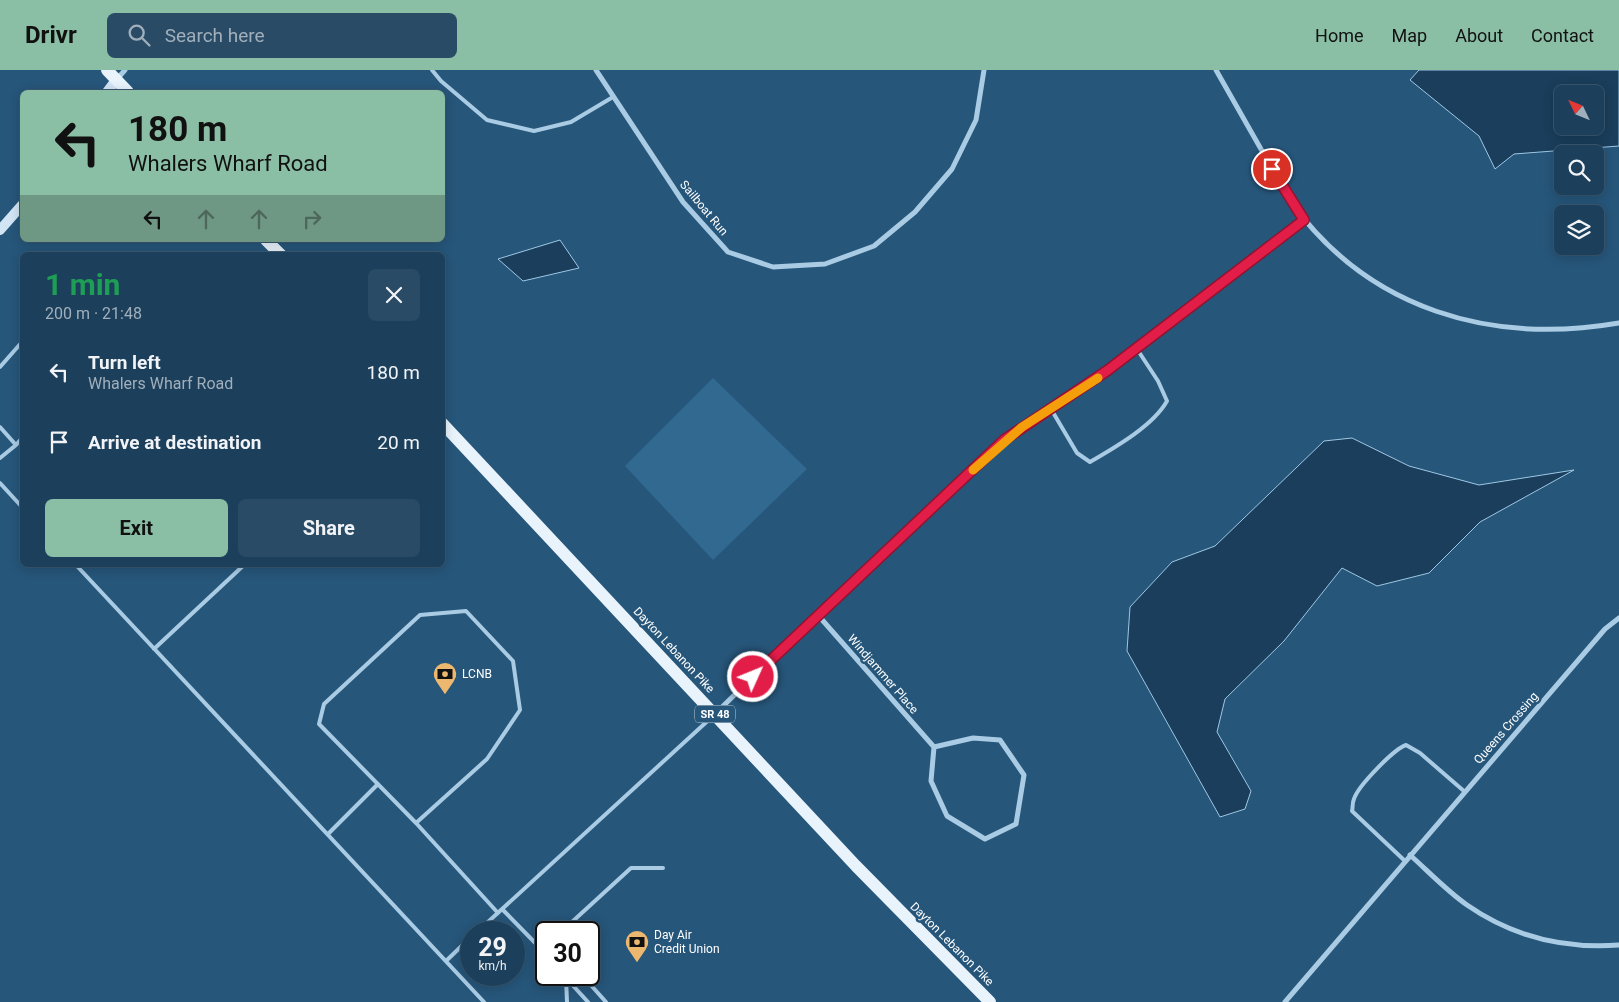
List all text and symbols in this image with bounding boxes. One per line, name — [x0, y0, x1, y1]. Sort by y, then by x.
search box — [107, 13, 457, 58]
text: Drivr — [25, 21, 77, 49]
icon: search — [125, 21, 153, 49]
text: Search here — [165, 24, 265, 47]
text: Home — [1315, 25, 1364, 46]
text: Map — [1392, 25, 1427, 46]
text: About — [1455, 25, 1503, 46]
text: Contact — [1531, 25, 1594, 46]
north arrow — [1554, 85, 1604, 135]
map controls — [1554, 85, 1604, 255]
text: 180 m — [128, 109, 227, 150]
icon: left — [45, 110, 110, 175]
button: search — [1554, 145, 1604, 195]
pin — [1251, 148, 1293, 190]
text: Whalers Wharf Road — [128, 151, 328, 176]
icon: arrive — [1258, 155, 1286, 183]
street label: Sailboat Run — [677, 178, 731, 238]
icon: left — [139, 205, 167, 233]
icon: ahead — [192, 205, 220, 233]
icon: ahead — [245, 205, 273, 233]
icon: right — [298, 205, 326, 233]
button: layers — [1554, 205, 1604, 255]
text: 1 min — [45, 267, 120, 302]
button: close — [368, 269, 420, 321]
text: 200 m · 21:48 — [45, 304, 142, 323]
text: Turn left — [88, 351, 161, 374]
icon: left — [45, 358, 73, 386]
text: 180 m — [367, 361, 420, 384]
text: Whalers Wharf Road — [88, 374, 233, 393]
icon: arrive — [45, 428, 73, 456]
text: Arrive at destination — [88, 431, 261, 454]
text: 20 m — [377, 431, 420, 454]
button: Exit — [45, 499, 228, 557]
button: Share — [238, 499, 420, 557]
street label: Dayton Lebanon Pike — [631, 604, 717, 696]
street label: Windjammer Place — [845, 631, 921, 717]
position arrow — [726, 650, 778, 702]
bank icon: LCNB — [432, 661, 458, 695]
place label: LCNB — [462, 667, 492, 681]
street label: Queens Crossing — [1471, 689, 1541, 767]
road number: SR 48 — [695, 706, 735, 722]
street label: Dayton Lebanon Pike — [907, 899, 997, 989]
speed limit sign: 30 — [535, 921, 600, 986]
place label: Day Air Credit Union — [654, 928, 720, 956]
bank icon: Day Air Credit Union — [624, 929, 650, 963]
text: 29 — [478, 933, 507, 962]
text: km/h — [478, 959, 507, 973]

